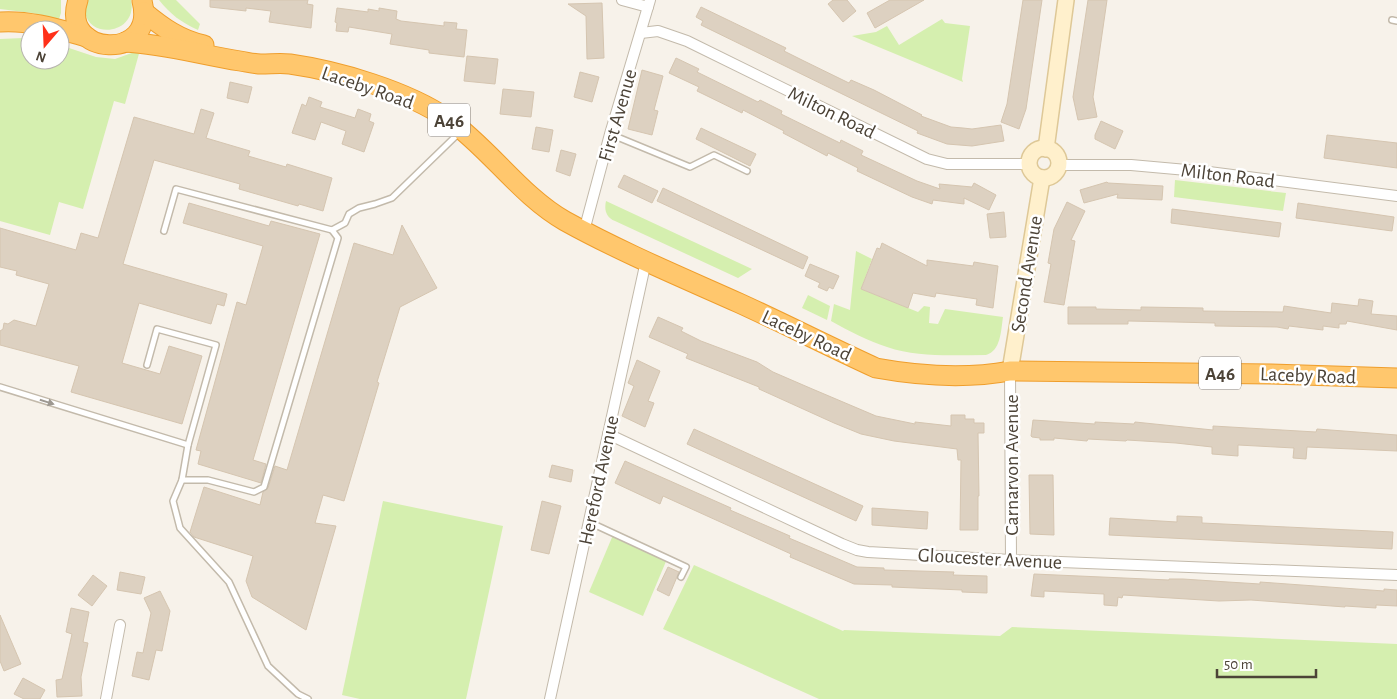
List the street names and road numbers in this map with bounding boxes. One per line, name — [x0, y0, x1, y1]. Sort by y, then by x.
street label: Laceby Road — [319, 63, 416, 113]
street label: First Avenue — [595, 67, 641, 164]
street label: Milton Road — [785, 83, 878, 143]
road number: A46 — [428, 104, 470, 136]
street label: Milton Road — [1180, 160, 1276, 192]
street label: Second Avenue — [1008, 214, 1046, 334]
street label: Laceby Road — [759, 307, 854, 365]
road number: A46 — [1199, 356, 1241, 389]
street label: Laceby Road — [1260, 364, 1356, 388]
street label: Carnarvon Avenue — [1002, 394, 1022, 536]
street label: Hereford Avenue — [575, 414, 622, 547]
street label: Gloucester Avenue — [917, 545, 1063, 573]

